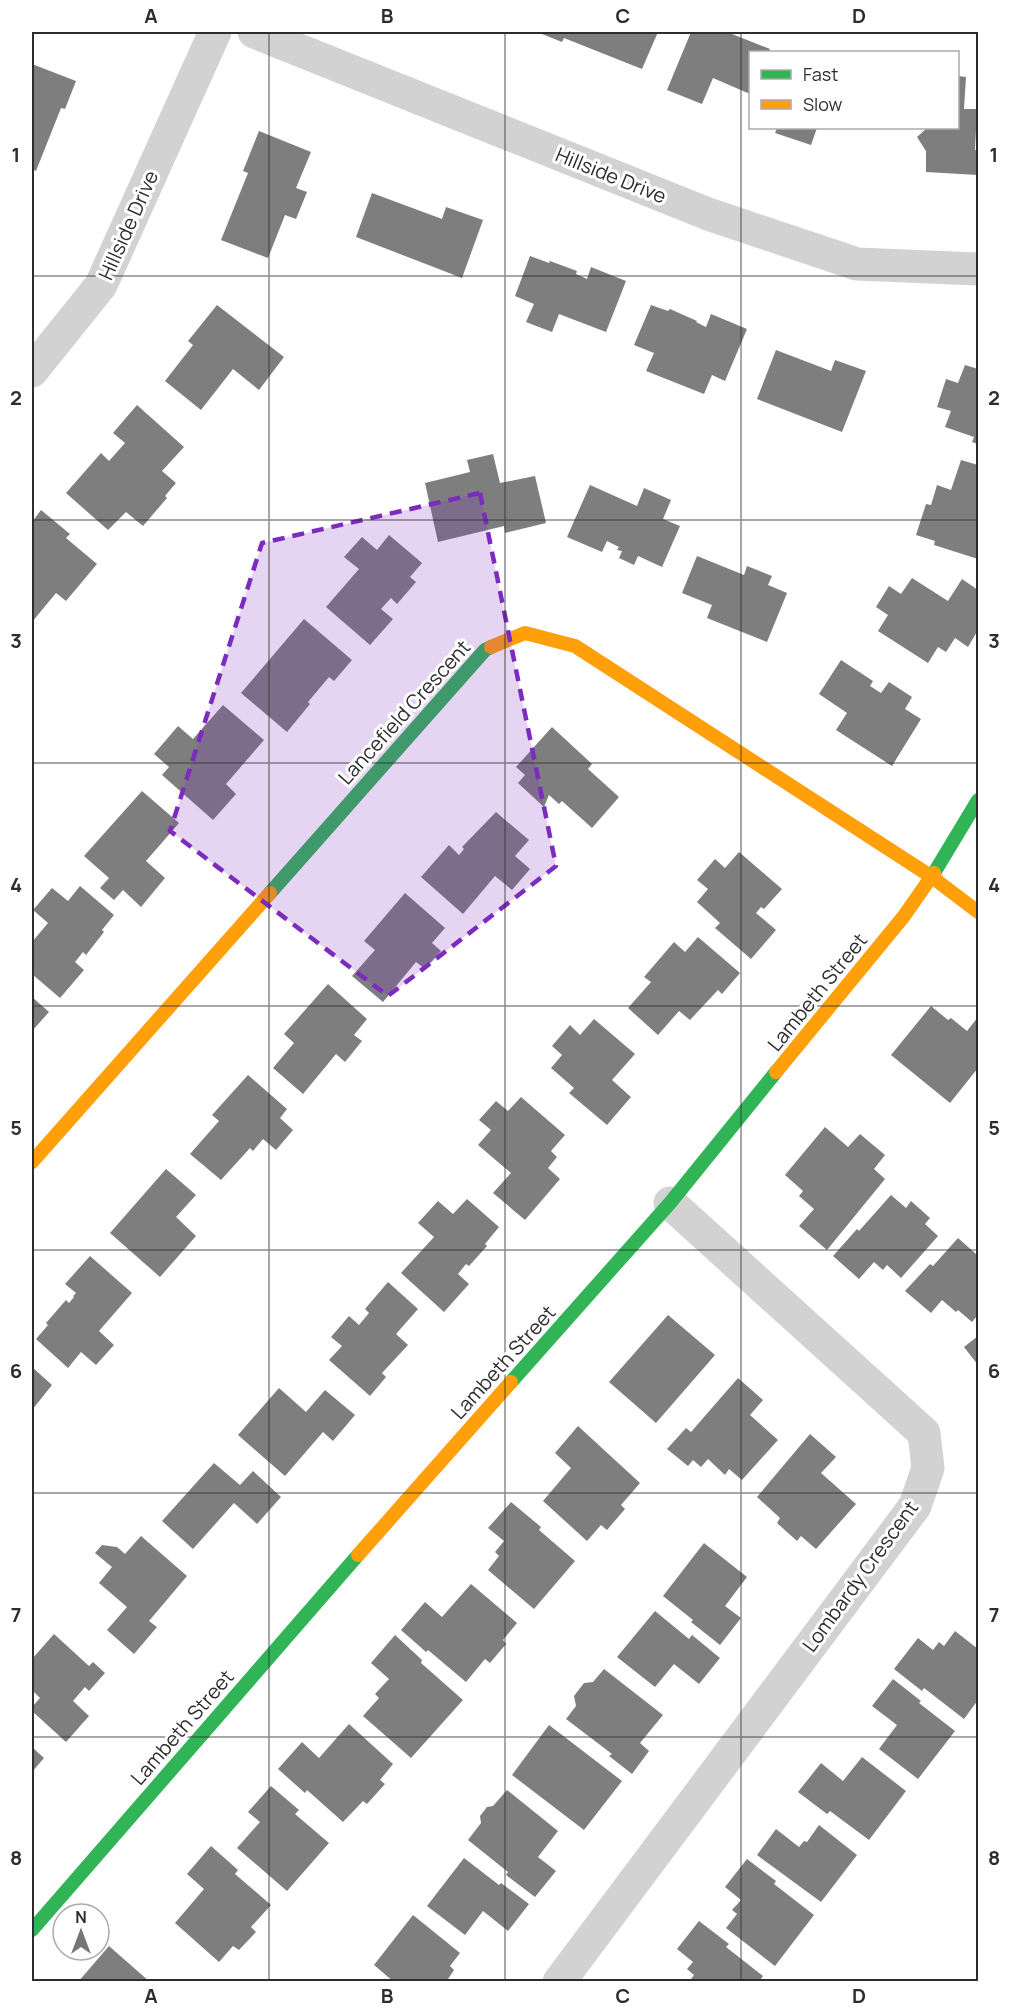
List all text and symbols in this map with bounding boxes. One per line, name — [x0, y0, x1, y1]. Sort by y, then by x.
text: A — [144, 2, 158, 29]
text: B — [381, 2, 394, 29]
text: C — [616, 2, 630, 29]
text: D — [852, 2, 866, 29]
legend — [749, 51, 959, 129]
text: Fast — [803, 62, 838, 86]
text: Slow — [803, 92, 843, 116]
text: 1 — [12, 141, 20, 168]
street label: Hillside Drive — [552, 141, 670, 209]
text: 1 — [990, 141, 998, 168]
street label: Hillside Drive — [92, 166, 164, 284]
text: 2 — [10, 384, 22, 411]
text: 2 — [988, 384, 1000, 411]
text: 3 — [10, 627, 22, 654]
text: 3 — [988, 627, 1000, 654]
street label: Lancefield Crescent — [332, 634, 476, 790]
text: 4 — [10, 871, 22, 898]
text: 4 — [988, 871, 1000, 898]
street label: Lambeth Street — [761, 927, 873, 1057]
text: 5 — [10, 1114, 22, 1141]
text: 5 — [988, 1114, 1000, 1141]
street label: Lambeth Street — [445, 1299, 561, 1425]
text: 6 — [10, 1357, 22, 1384]
text: 6 — [988, 1357, 1000, 1384]
street label: Lombardy Crescent — [796, 1495, 924, 1657]
text: 7 — [11, 1601, 21, 1628]
text: 7 — [989, 1601, 999, 1628]
street label: Lambeth Street — [124, 1664, 240, 1790]
text: 8 — [10, 1844, 22, 1871]
text: 8 — [988, 1844, 1000, 1871]
north arrow — [51, 1902, 111, 1962]
text: N — [75, 1906, 87, 1928]
text: A — [144, 1982, 158, 2009]
text: B — [381, 1982, 394, 2009]
text: C — [616, 1982, 630, 2009]
text: D — [852, 1982, 866, 2009]

